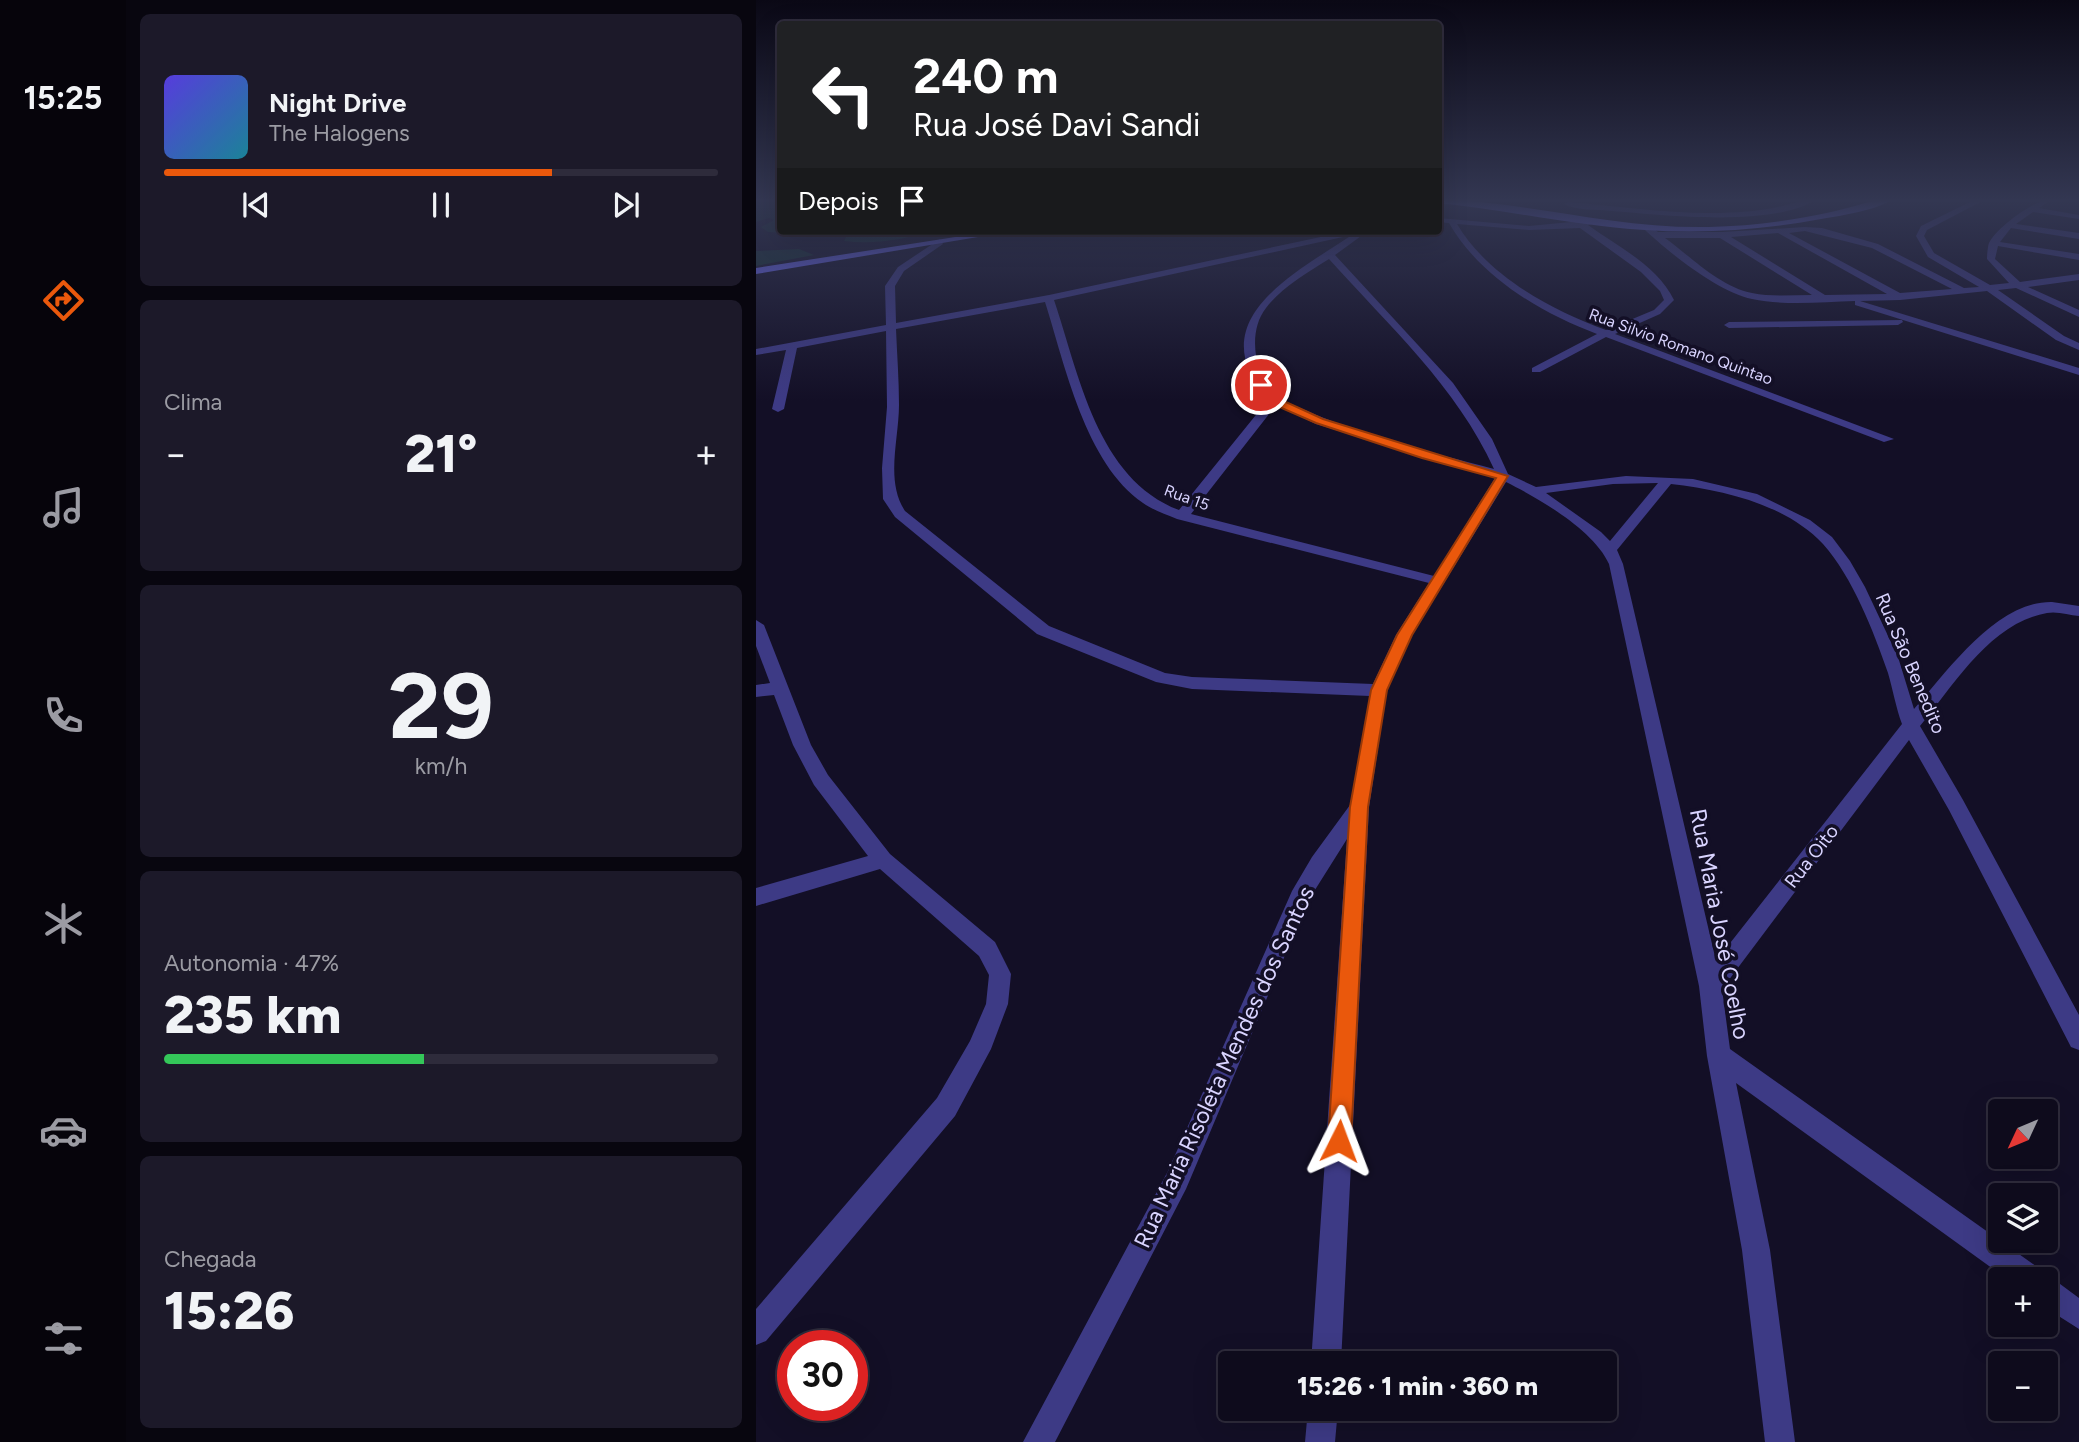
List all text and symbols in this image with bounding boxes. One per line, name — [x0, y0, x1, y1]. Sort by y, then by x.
text: 240 m — [913, 46, 1059, 105]
icon: left — [798, 49, 889, 140]
text: 15:25 — [24, 79, 102, 117]
text: Night Drive — [269, 87, 406, 119]
text: Rua José Davi Sandi — [913, 106, 1201, 144]
text: The Halogens — [269, 119, 410, 147]
icon: arrive — [893, 182, 931, 220]
text: Depois — [798, 185, 879, 217]
icon: previous — [237, 186, 275, 224]
icon: pause — [422, 186, 460, 224]
icon: next — [607, 186, 645, 224]
icon: directions — [39, 276, 88, 325]
street label: Rua Silvio Romano Quintao — [1586, 304, 1775, 389]
pin — [1231, 355, 1291, 415]
icon: arrive — [1242, 366, 1280, 404]
text: Clima — [164, 388, 222, 416]
text: 21° — [405, 423, 477, 485]
text: − — [164, 431, 188, 477]
text: + — [694, 431, 718, 477]
street label: Rua 15 — [1162, 481, 1212, 514]
icon: music — [39, 483, 88, 532]
street label: Rua São Benedito — [1871, 589, 1951, 737]
text: 29 — [388, 652, 494, 761]
icon: phone — [39, 691, 88, 740]
text: km/h — [415, 752, 467, 780]
street label: Rua Maria José Coelho — [1684, 806, 1756, 1042]
street label: Rua Oito — [1779, 820, 1843, 893]
street label: Rua Maria Risoleta Mendes dos Santos — [1128, 882, 1320, 1252]
icon: climate — [39, 899, 88, 948]
text: Autonomia · 47% — [164, 949, 339, 977]
text: 235 km — [164, 984, 341, 1046]
north arrow — [1988, 1099, 2058, 1169]
map controls — [1988, 1099, 2058, 1421]
position arrow — [1302, 1104, 1376, 1178]
icon: car — [39, 1106, 88, 1155]
button: layers — [1988, 1183, 2058, 1253]
text: Chegada — [164, 1245, 256, 1273]
button: + — [1988, 1267, 2058, 1337]
text: 15:26 — [164, 1280, 294, 1342]
icon: filters — [39, 1314, 88, 1363]
speed limit sign: 30 — [777, 1330, 868, 1421]
button: − — [1988, 1351, 2058, 1421]
text: 15:26 · 1 min · 360 m — [1297, 1370, 1538, 1402]

